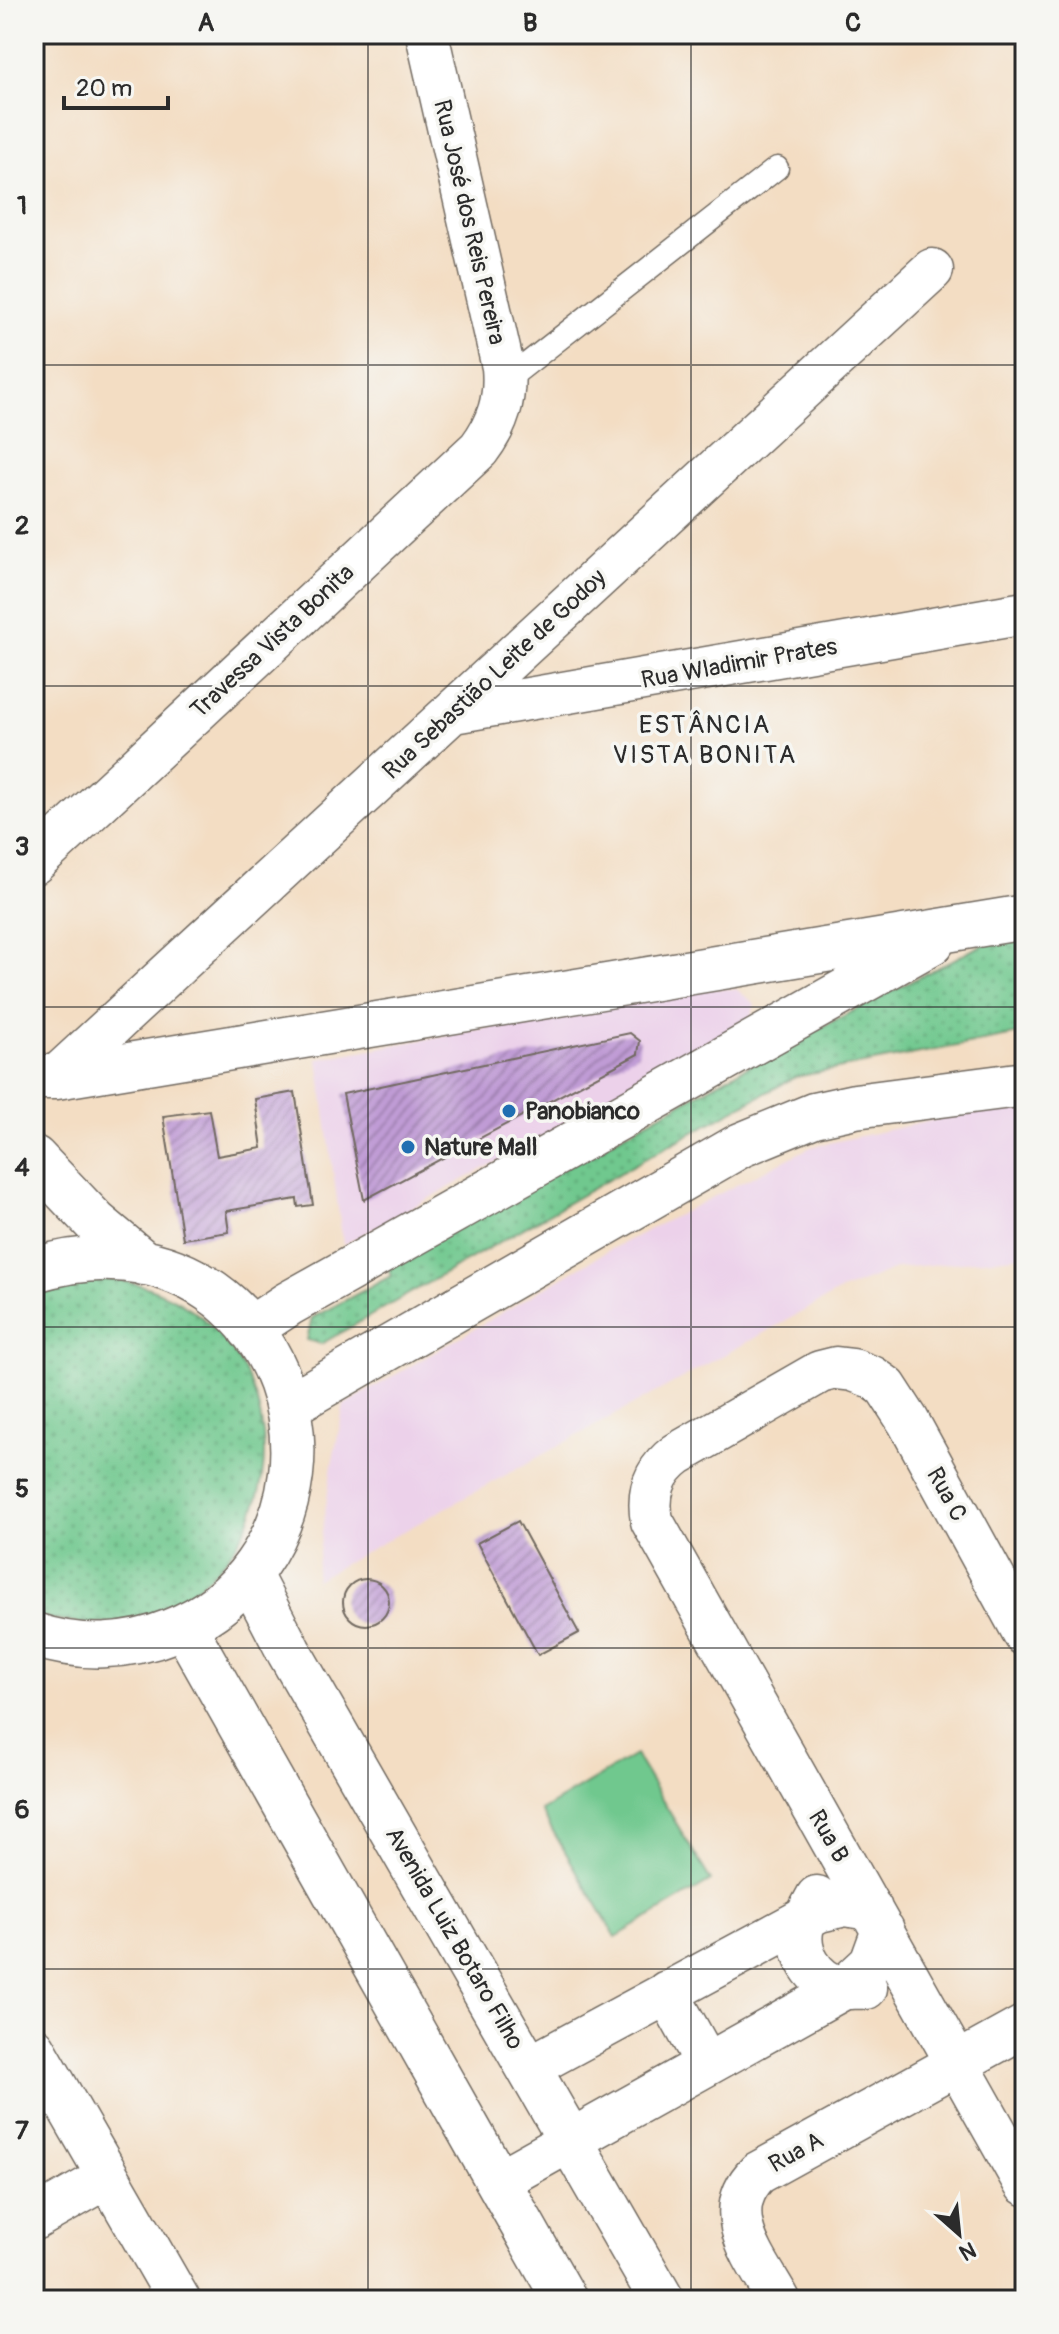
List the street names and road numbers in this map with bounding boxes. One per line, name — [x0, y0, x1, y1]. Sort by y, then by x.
street label: Rua José dos Reis Pereira — [427, 97, 512, 347]
street label: Travessa Vista Bonita — [185, 558, 360, 725]
street label: Rua Sebastião Leite de Godoy — [377, 563, 612, 786]
street label: Rua Wladimir Prates — [639, 632, 840, 695]
street label: Rua C — [920, 1462, 973, 1526]
street label: Rua B — [802, 1805, 855, 1868]
street label: Avenida Luiz Botaro Filho — [379, 1822, 530, 2055]
street label: Rua A — [764, 2126, 829, 2179]

